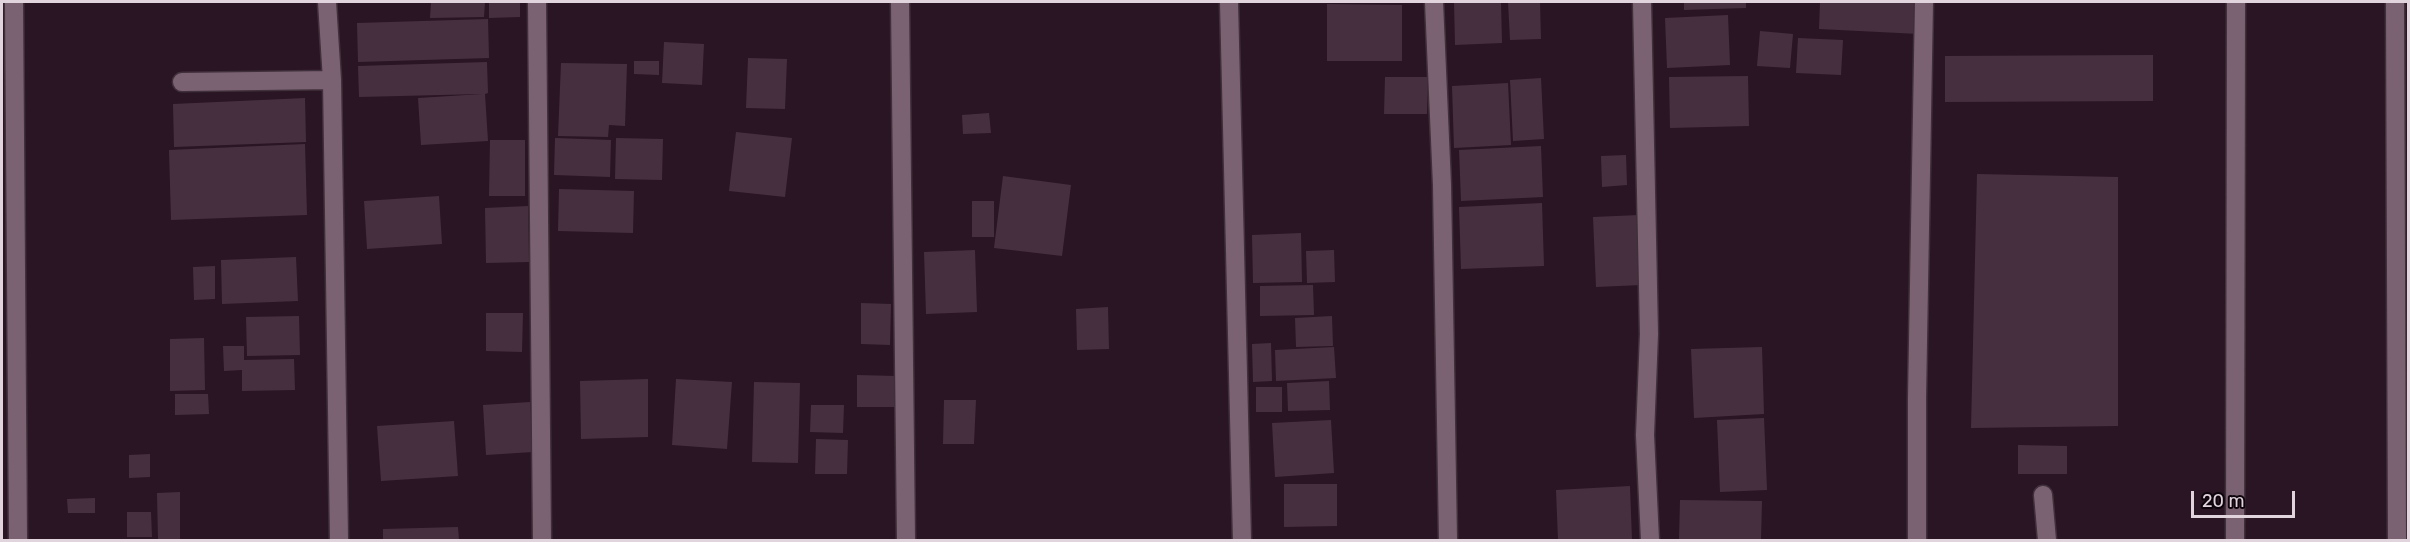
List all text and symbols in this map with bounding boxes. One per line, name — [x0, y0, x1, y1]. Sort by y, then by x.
scale bar — [2194, 479, 2298, 517]
text: 20 m — [2202, 490, 2244, 512]

